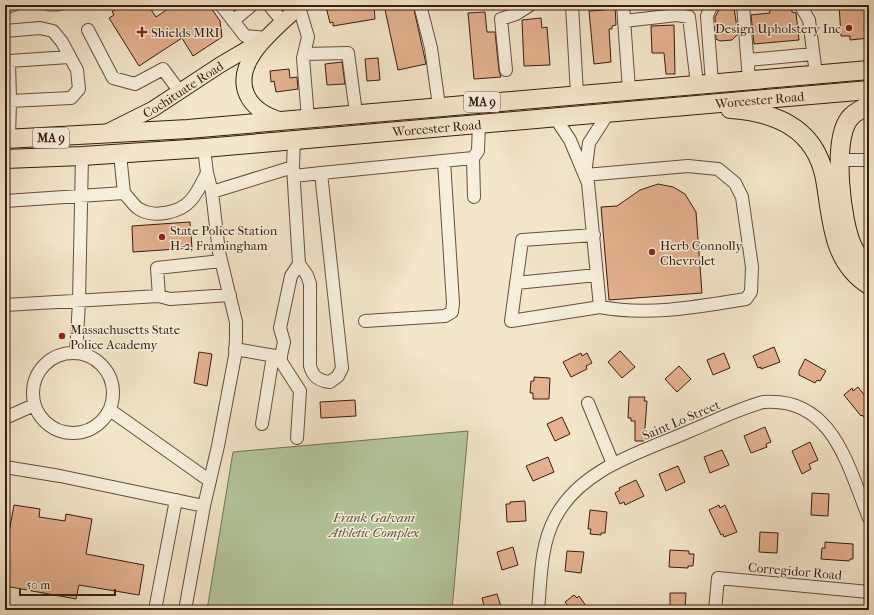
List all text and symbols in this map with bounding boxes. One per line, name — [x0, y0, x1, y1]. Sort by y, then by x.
place label: Design Upholstery Inc — [715, 21, 841, 36]
marker: Design Upholstery Inc — [844, 23, 854, 33]
place label: Shields MRI — [151, 25, 220, 40]
marker: Shields MRI — [136, 26, 148, 38]
street label: Cochituate Road — [140, 57, 227, 120]
street label: Worcester Road — [713, 88, 806, 111]
road number: MA 9 — [464, 92, 500, 112]
street label: Worcester Road — [391, 116, 483, 139]
road number: MA 9 — [33, 128, 69, 148]
place label: State Police Station H-2, Framingham — [170, 223, 278, 253]
marker: State Police Station H-2, Framingham — [157, 232, 167, 242]
place label: Herb Connolly Chevrolet — [660, 238, 743, 268]
marker: Herb Connolly Chevrolet — [647, 247, 657, 257]
place label: Massachusetts State Police Academy — [70, 322, 181, 352]
marker: Massachusetts State Police Academy — [57, 331, 67, 341]
street label: Saint Lo Street — [640, 397, 722, 443]
park label: Frank Galvani Athletic Complex — [327, 510, 419, 540]
street label: Corregidor Road — [747, 559, 844, 583]
scale bar — [20, 571, 115, 597]
text: 50 m — [26, 578, 50, 592]

